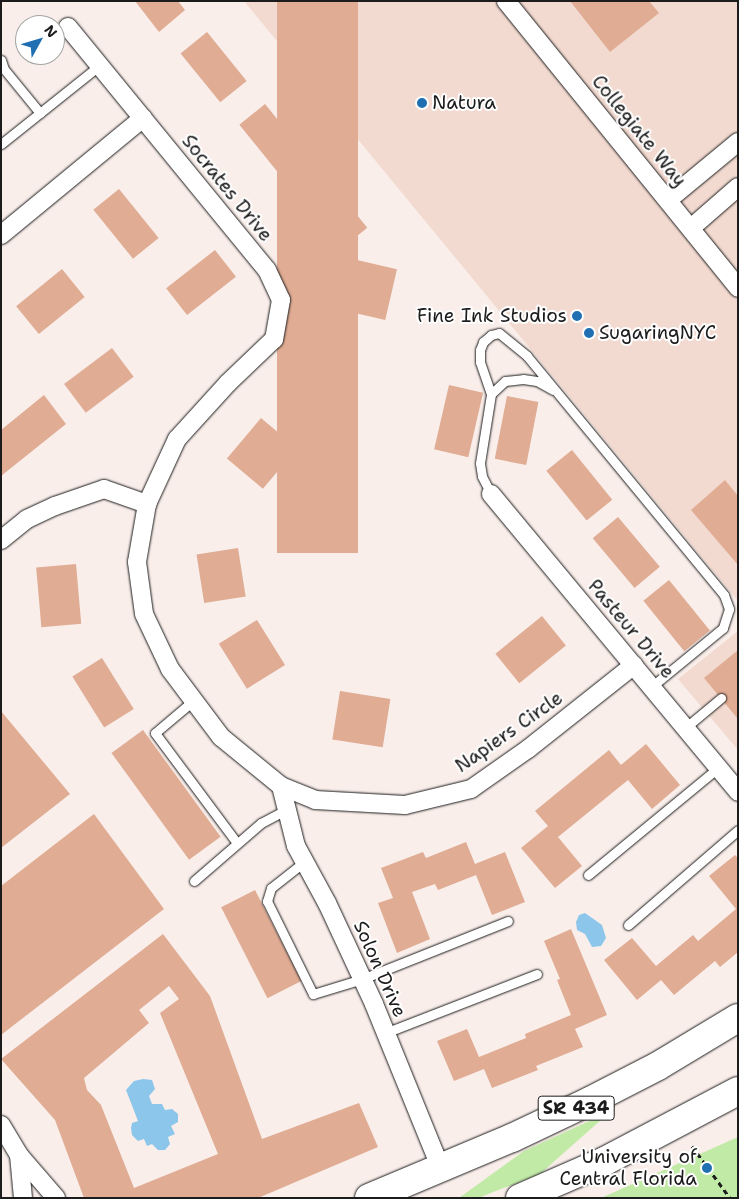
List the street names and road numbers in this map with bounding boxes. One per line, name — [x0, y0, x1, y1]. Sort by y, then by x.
street label: Collegiate Way — [587, 70, 691, 192]
street label: Socrates Drive — [177, 130, 277, 246]
street label: Pasteur Drive — [583, 575, 679, 683]
street label: Napiers Circle — [451, 686, 567, 778]
street label: Solon Drive — [349, 917, 411, 1021]
road number: SR 434 — [537, 1092, 615, 1124]

